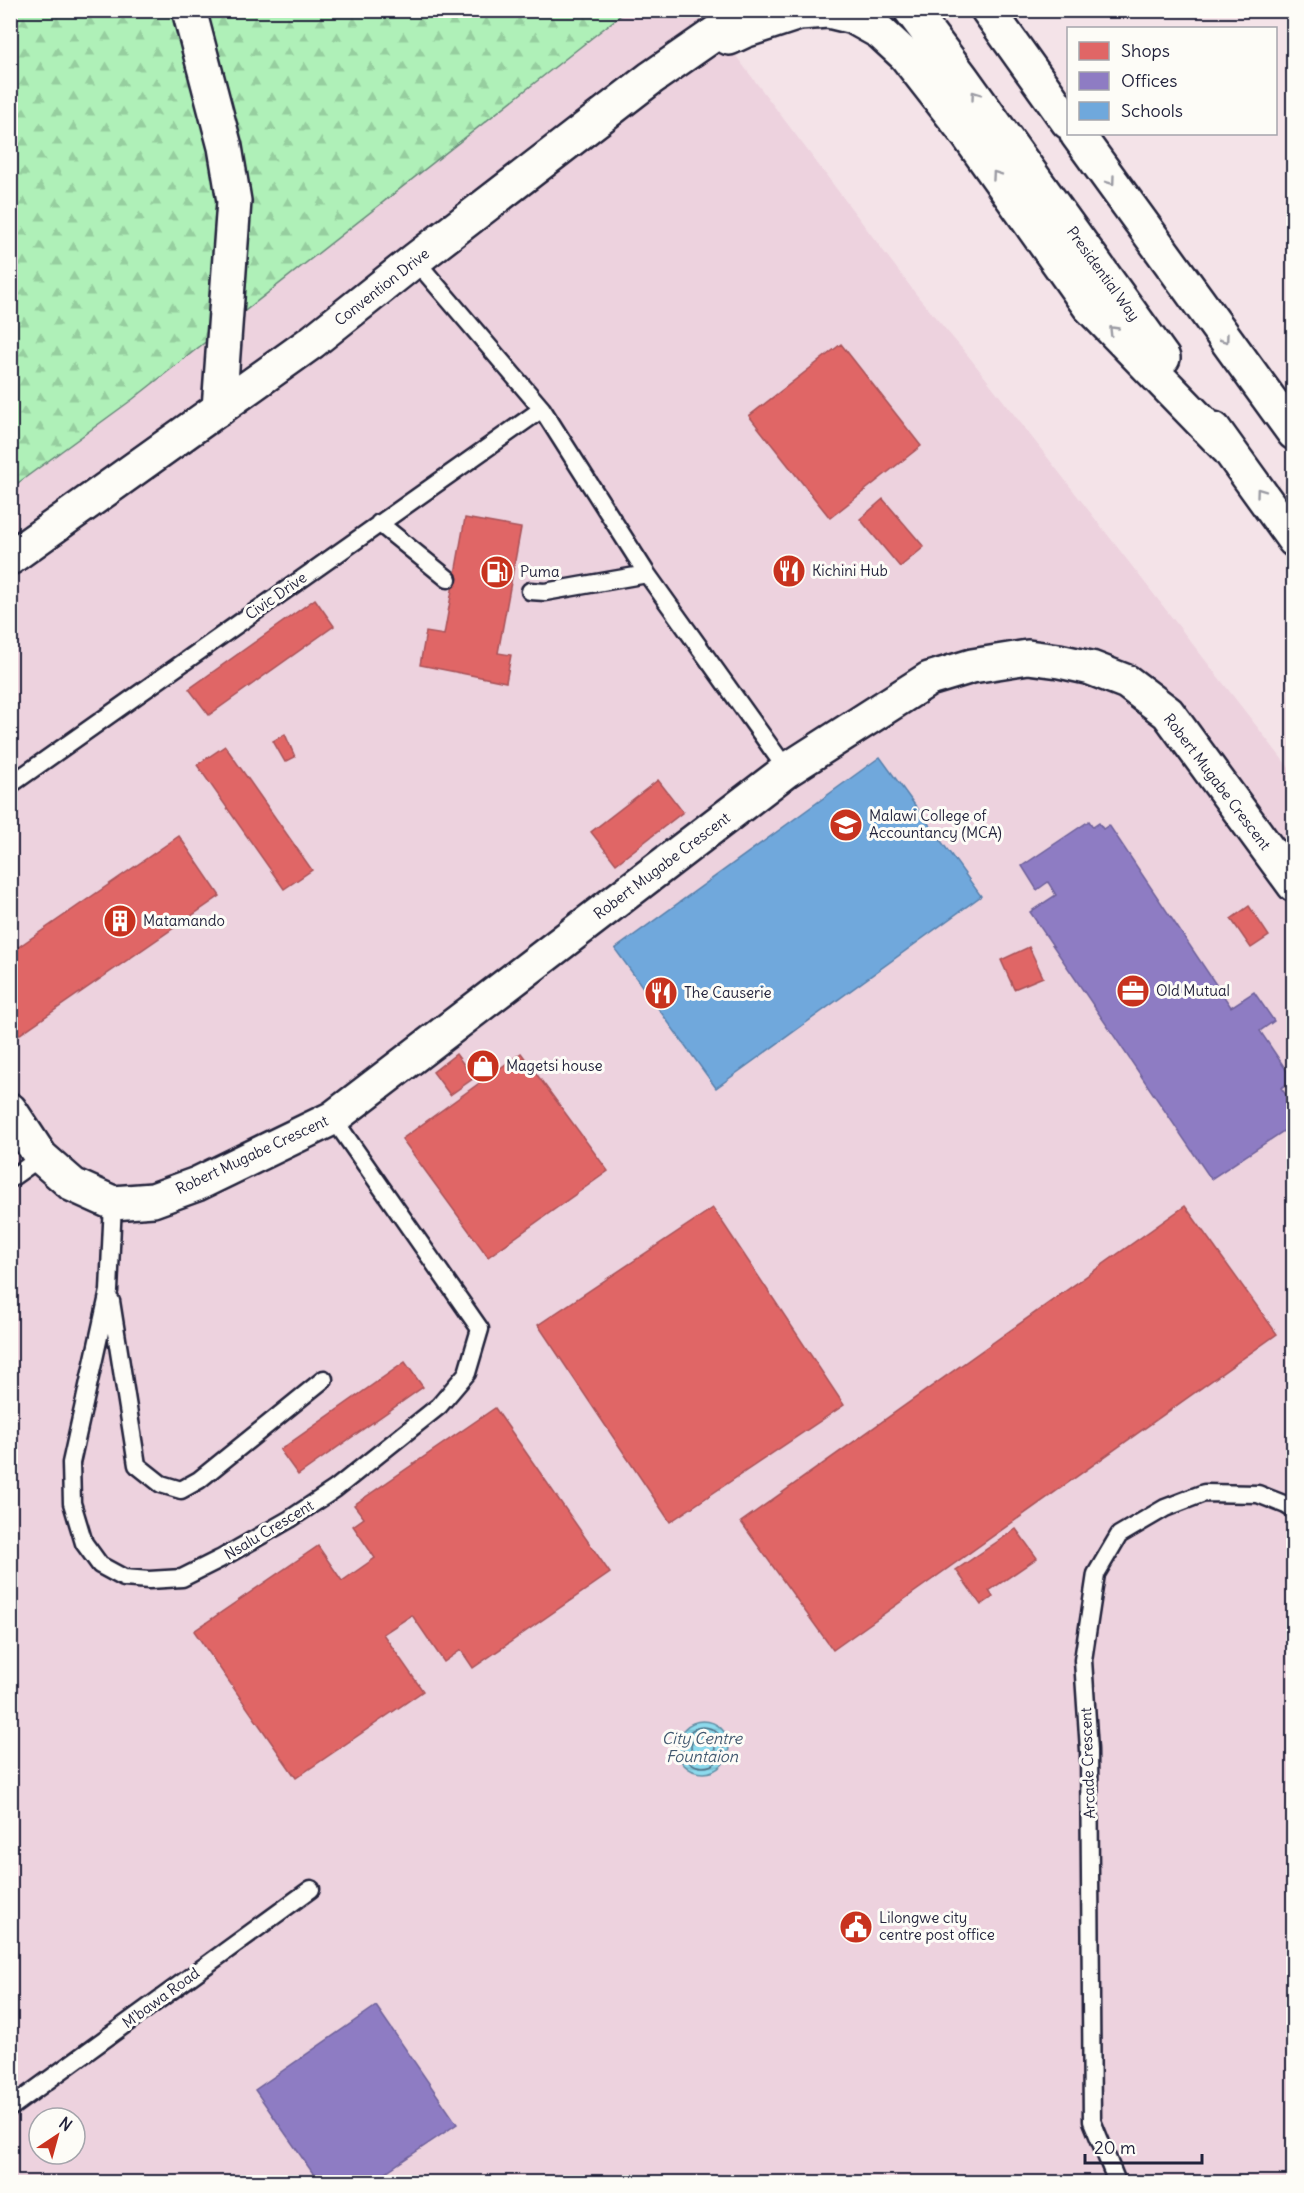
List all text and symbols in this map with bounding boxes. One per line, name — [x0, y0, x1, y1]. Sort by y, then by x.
legend — [1067, 27, 1277, 135]
text: Shops — [1121, 39, 1170, 62]
text: Offices — [1121, 69, 1177, 92]
one-way arrow — [971, 90, 982, 101]
text: Schools — [1121, 99, 1183, 122]
one-way arrow — [992, 171, 1003, 182]
one-way arrow — [1104, 174, 1115, 185]
street label: Presidential Way — [1063, 223, 1144, 325]
street label: Convention Drive — [330, 244, 433, 330]
one-way arrow — [1110, 327, 1121, 338]
one-way arrow — [1218, 332, 1229, 343]
one-way arrow — [1256, 487, 1267, 498]
restaurant icon: Kichini Hub — [771, 553, 807, 589]
fuel station icon: Puma — [479, 554, 515, 590]
place label: Kichini Hub — [812, 561, 888, 580]
place label: Puma — [520, 562, 560, 581]
street label: Civic Drive — [241, 568, 310, 624]
street label: Robert Mugabe Crescent — [1160, 710, 1275, 854]
place label: Malawi College of Accountancy (MCA) — [869, 806, 1002, 842]
school or university icon: Malawi College of Accountancy (MCA) — [828, 807, 864, 843]
street label: Robert Mugabe Crescent — [590, 808, 734, 923]
building icon: Matamando — [102, 903, 138, 939]
place label: Matamando — [143, 911, 225, 930]
office icon: Old Mutual — [1115, 973, 1151, 1009]
restaurant icon: The Causerie — [643, 975, 679, 1011]
place label: Old Mutual — [1156, 981, 1230, 1000]
place label: The Causerie — [684, 983, 772, 1002]
shop icon: Magetsi house — [465, 1048, 501, 1084]
place label: Magetsi house — [506, 1056, 603, 1075]
street label: Robert Mugabe Crescent — [173, 1111, 331, 1198]
street label: Nsalu Crescent — [221, 1495, 317, 1564]
street label: Arcade Crescent — [1076, 1707, 1099, 1819]
water label: City Centre Fountaion — [662, 1728, 744, 1766]
place label: Lilongwe city centre post office — [879, 1908, 995, 1944]
public building icon: Lilongwe city centre post office — [838, 1909, 874, 1945]
street label: M'bawa Road — [118, 1963, 203, 2032]
north arrow — [27, 2106, 87, 2166]
text: N — [55, 2113, 76, 2135]
scale bar — [1085, 2127, 1202, 2165]
text: 20 m — [1094, 2136, 1136, 2159]

